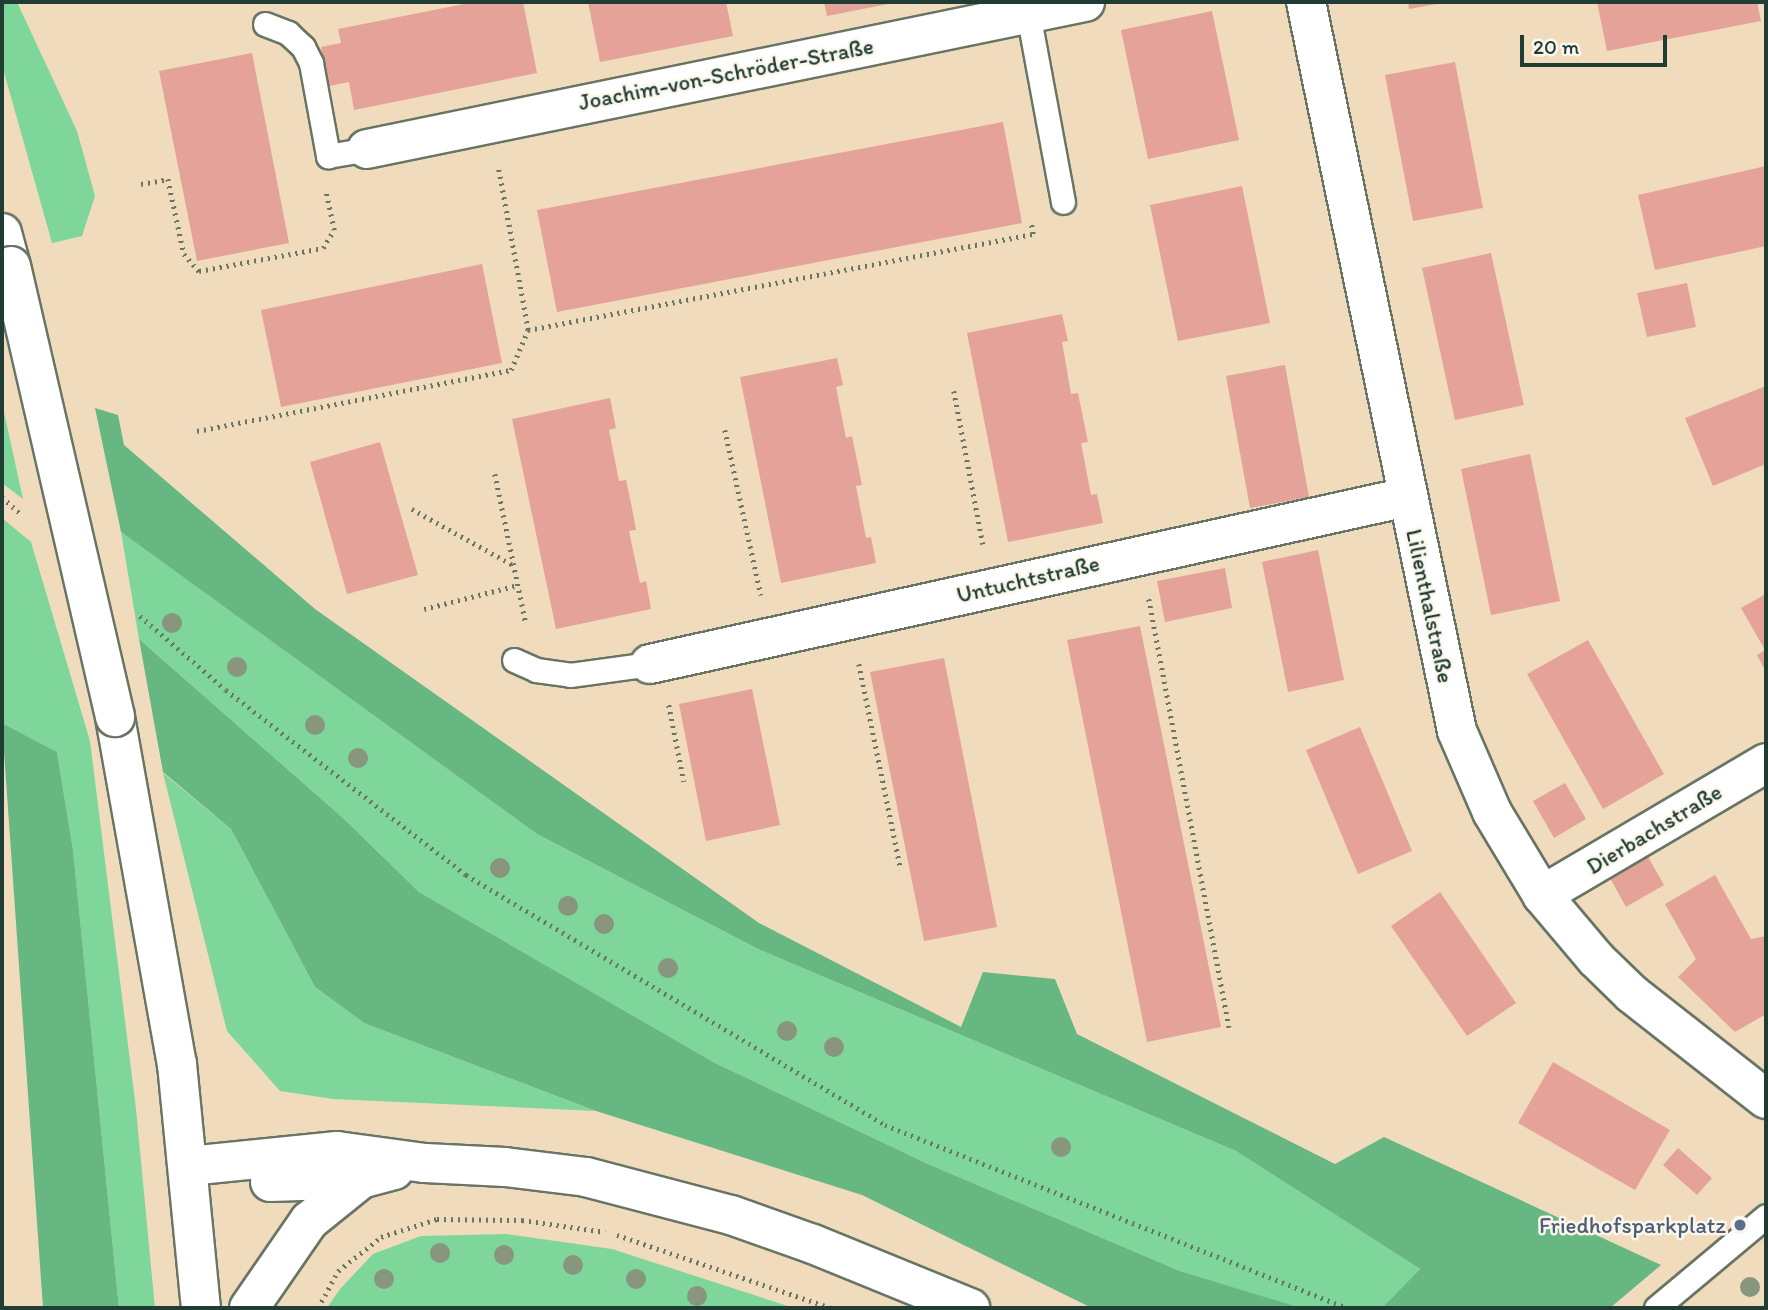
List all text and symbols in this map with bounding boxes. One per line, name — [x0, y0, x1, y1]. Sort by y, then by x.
scale bar — [1523, 21, 1670, 65]
street label: Joachim-von-Schröder-Straße — [576, 32, 876, 116]
text: 20 m — [1533, 34, 1579, 59]
street label: Lilienthalstraße — [1400, 526, 1460, 686]
street label: Untuchtstraße — [954, 549, 1102, 609]
street label: Dierbachstraße — [1581, 778, 1727, 880]
place label: Friedhofsparkplatz — [1539, 1211, 1726, 1239]
marker: Friedhofsparkplatz — [1732, 1217, 1748, 1233]

